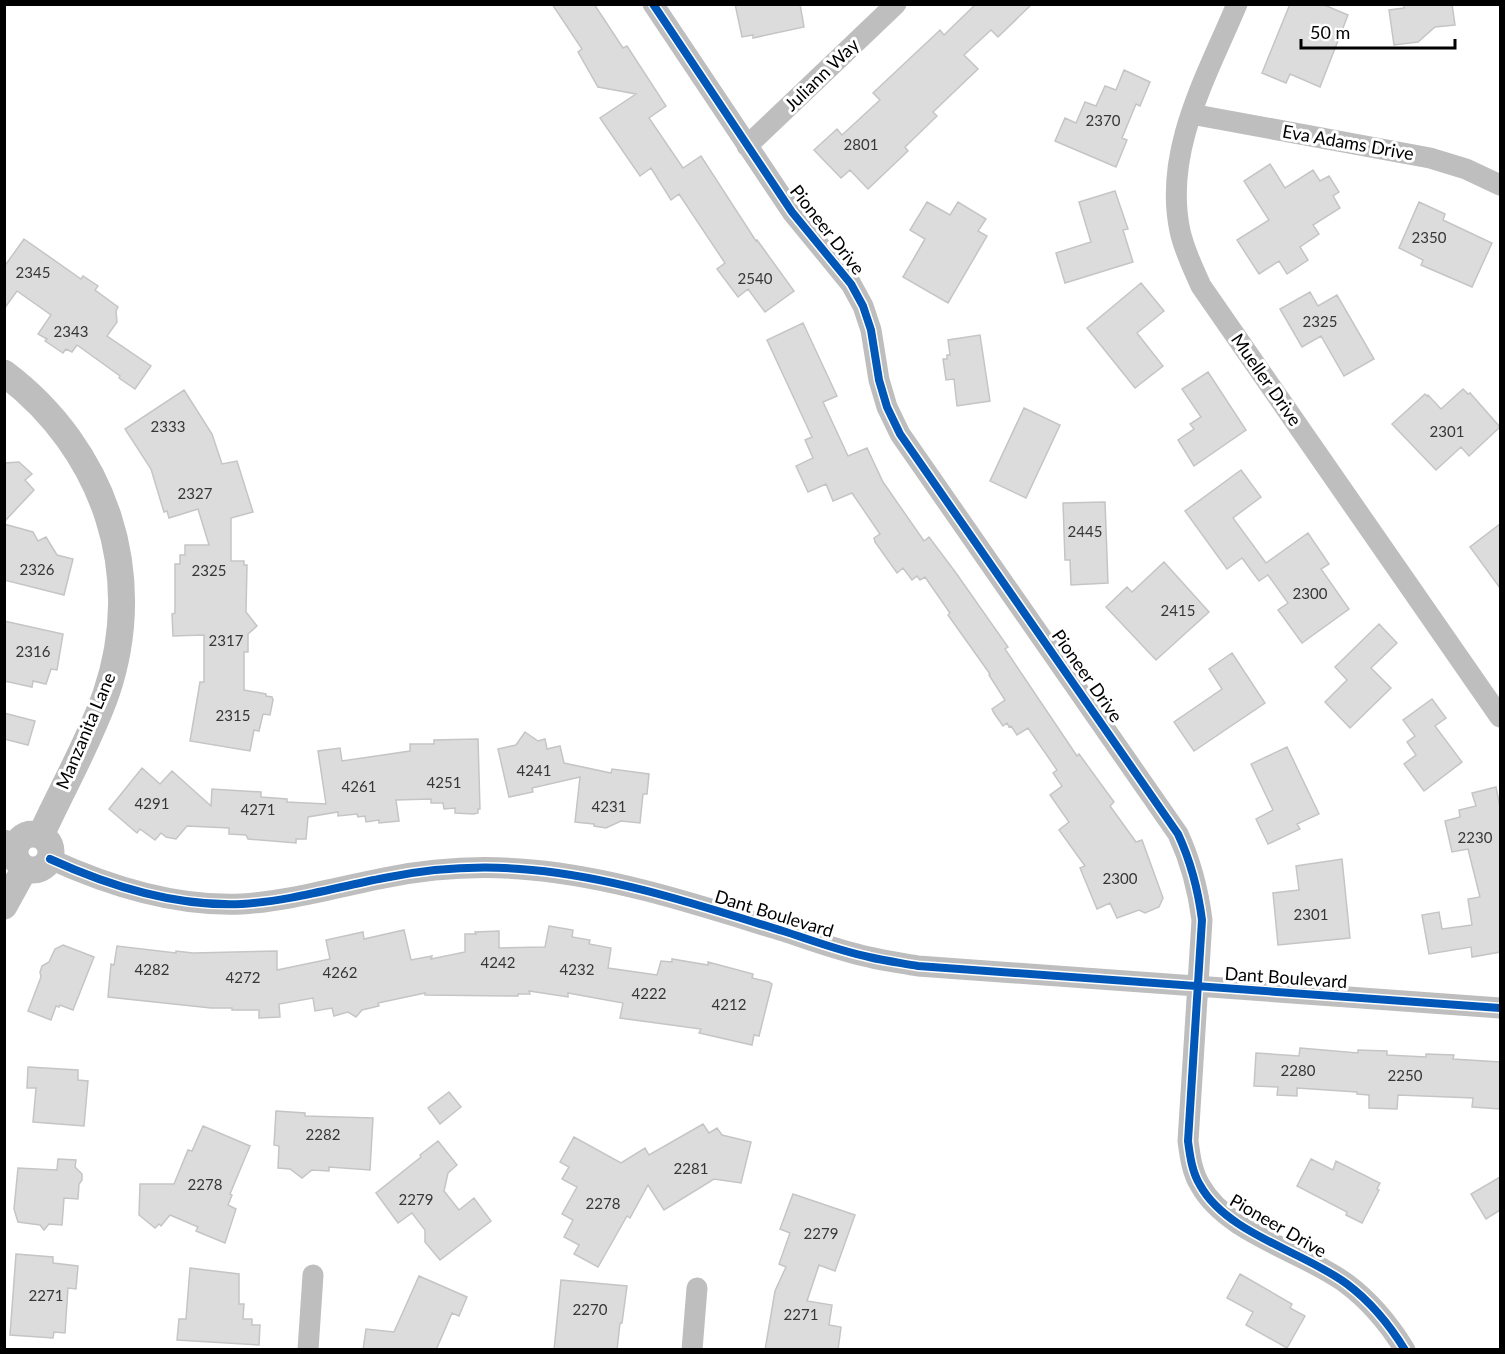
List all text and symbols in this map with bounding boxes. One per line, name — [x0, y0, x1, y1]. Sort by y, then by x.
scale bar — [1301, 12, 1456, 50]
text: 50 m — [1310, 21, 1350, 43]
street label: Juliann Way — [779, 33, 864, 115]
house number: 2370 — [1086, 111, 1121, 129]
street label: Eva Adams Drive — [1281, 120, 1416, 164]
house number: 2801 — [844, 135, 878, 153]
street label: Pioneer Drive — [786, 180, 870, 279]
house number: 2350 — [1412, 228, 1447, 246]
house number: 2345 — [16, 263, 50, 281]
house number: 2540 — [738, 269, 773, 287]
house number: 2325 — [1303, 312, 1337, 330]
house number: 2343 — [54, 322, 88, 340]
street label: Mueller Drive — [1227, 329, 1307, 430]
house number: 2333 — [151, 417, 185, 435]
house number: 2301 — [1430, 422, 1464, 440]
house number: 2327 — [178, 484, 213, 502]
house number: 2445 — [1068, 522, 1102, 540]
house number: 2326 — [20, 560, 55, 578]
house number: 2325 — [192, 561, 226, 579]
house number: 2300 — [1293, 584, 1328, 602]
house number: 2415 — [1161, 601, 1195, 619]
street label: Pioneer Drive — [1048, 625, 1128, 726]
house number: 2317 — [209, 631, 244, 649]
house number: 2316 — [16, 642, 51, 660]
street label: Manzanita Lane — [51, 669, 120, 792]
house number: 2315 — [216, 706, 250, 724]
house number: 4241 — [517, 761, 551, 779]
house number: 4251 — [427, 773, 461, 791]
house number: 4261 — [342, 777, 376, 795]
house number: 4291 — [135, 794, 169, 812]
house number: 4231 — [592, 797, 626, 815]
house number: 4271 — [241, 800, 275, 818]
house number: 2230 — [1458, 828, 1493, 846]
house number: 2300 — [1103, 869, 1138, 887]
street label: Dant Boulevard — [712, 885, 836, 942]
house number: 2301 — [1294, 905, 1328, 923]
house number: 4242 — [481, 953, 515, 971]
house number: 4282 — [135, 960, 169, 978]
house number: 4232 — [560, 960, 594, 978]
street label: Dant Boulevard — [1224, 962, 1348, 992]
house number: 4262 — [323, 963, 357, 981]
house number: 4272 — [226, 968, 260, 986]
house number: 4222 — [632, 984, 666, 1002]
house number: 4212 — [712, 995, 746, 1013]
house number: 2280 — [1281, 1061, 1316, 1079]
house number: 2250 — [1388, 1066, 1423, 1084]
house number: 2282 — [306, 1125, 340, 1143]
house number: 2281 — [674, 1159, 708, 1177]
house number: 2278 — [188, 1175, 222, 1193]
street label: Pioneer Drive — [1226, 1189, 1331, 1262]
house number: 2279 — [399, 1190, 433, 1208]
house number: 2278 — [586, 1194, 620, 1212]
house number: 2279 — [804, 1224, 838, 1242]
house number: 2271 — [29, 1286, 63, 1304]
house number: 2270 — [573, 1300, 608, 1318]
house number: 2271 — [784, 1305, 818, 1323]

